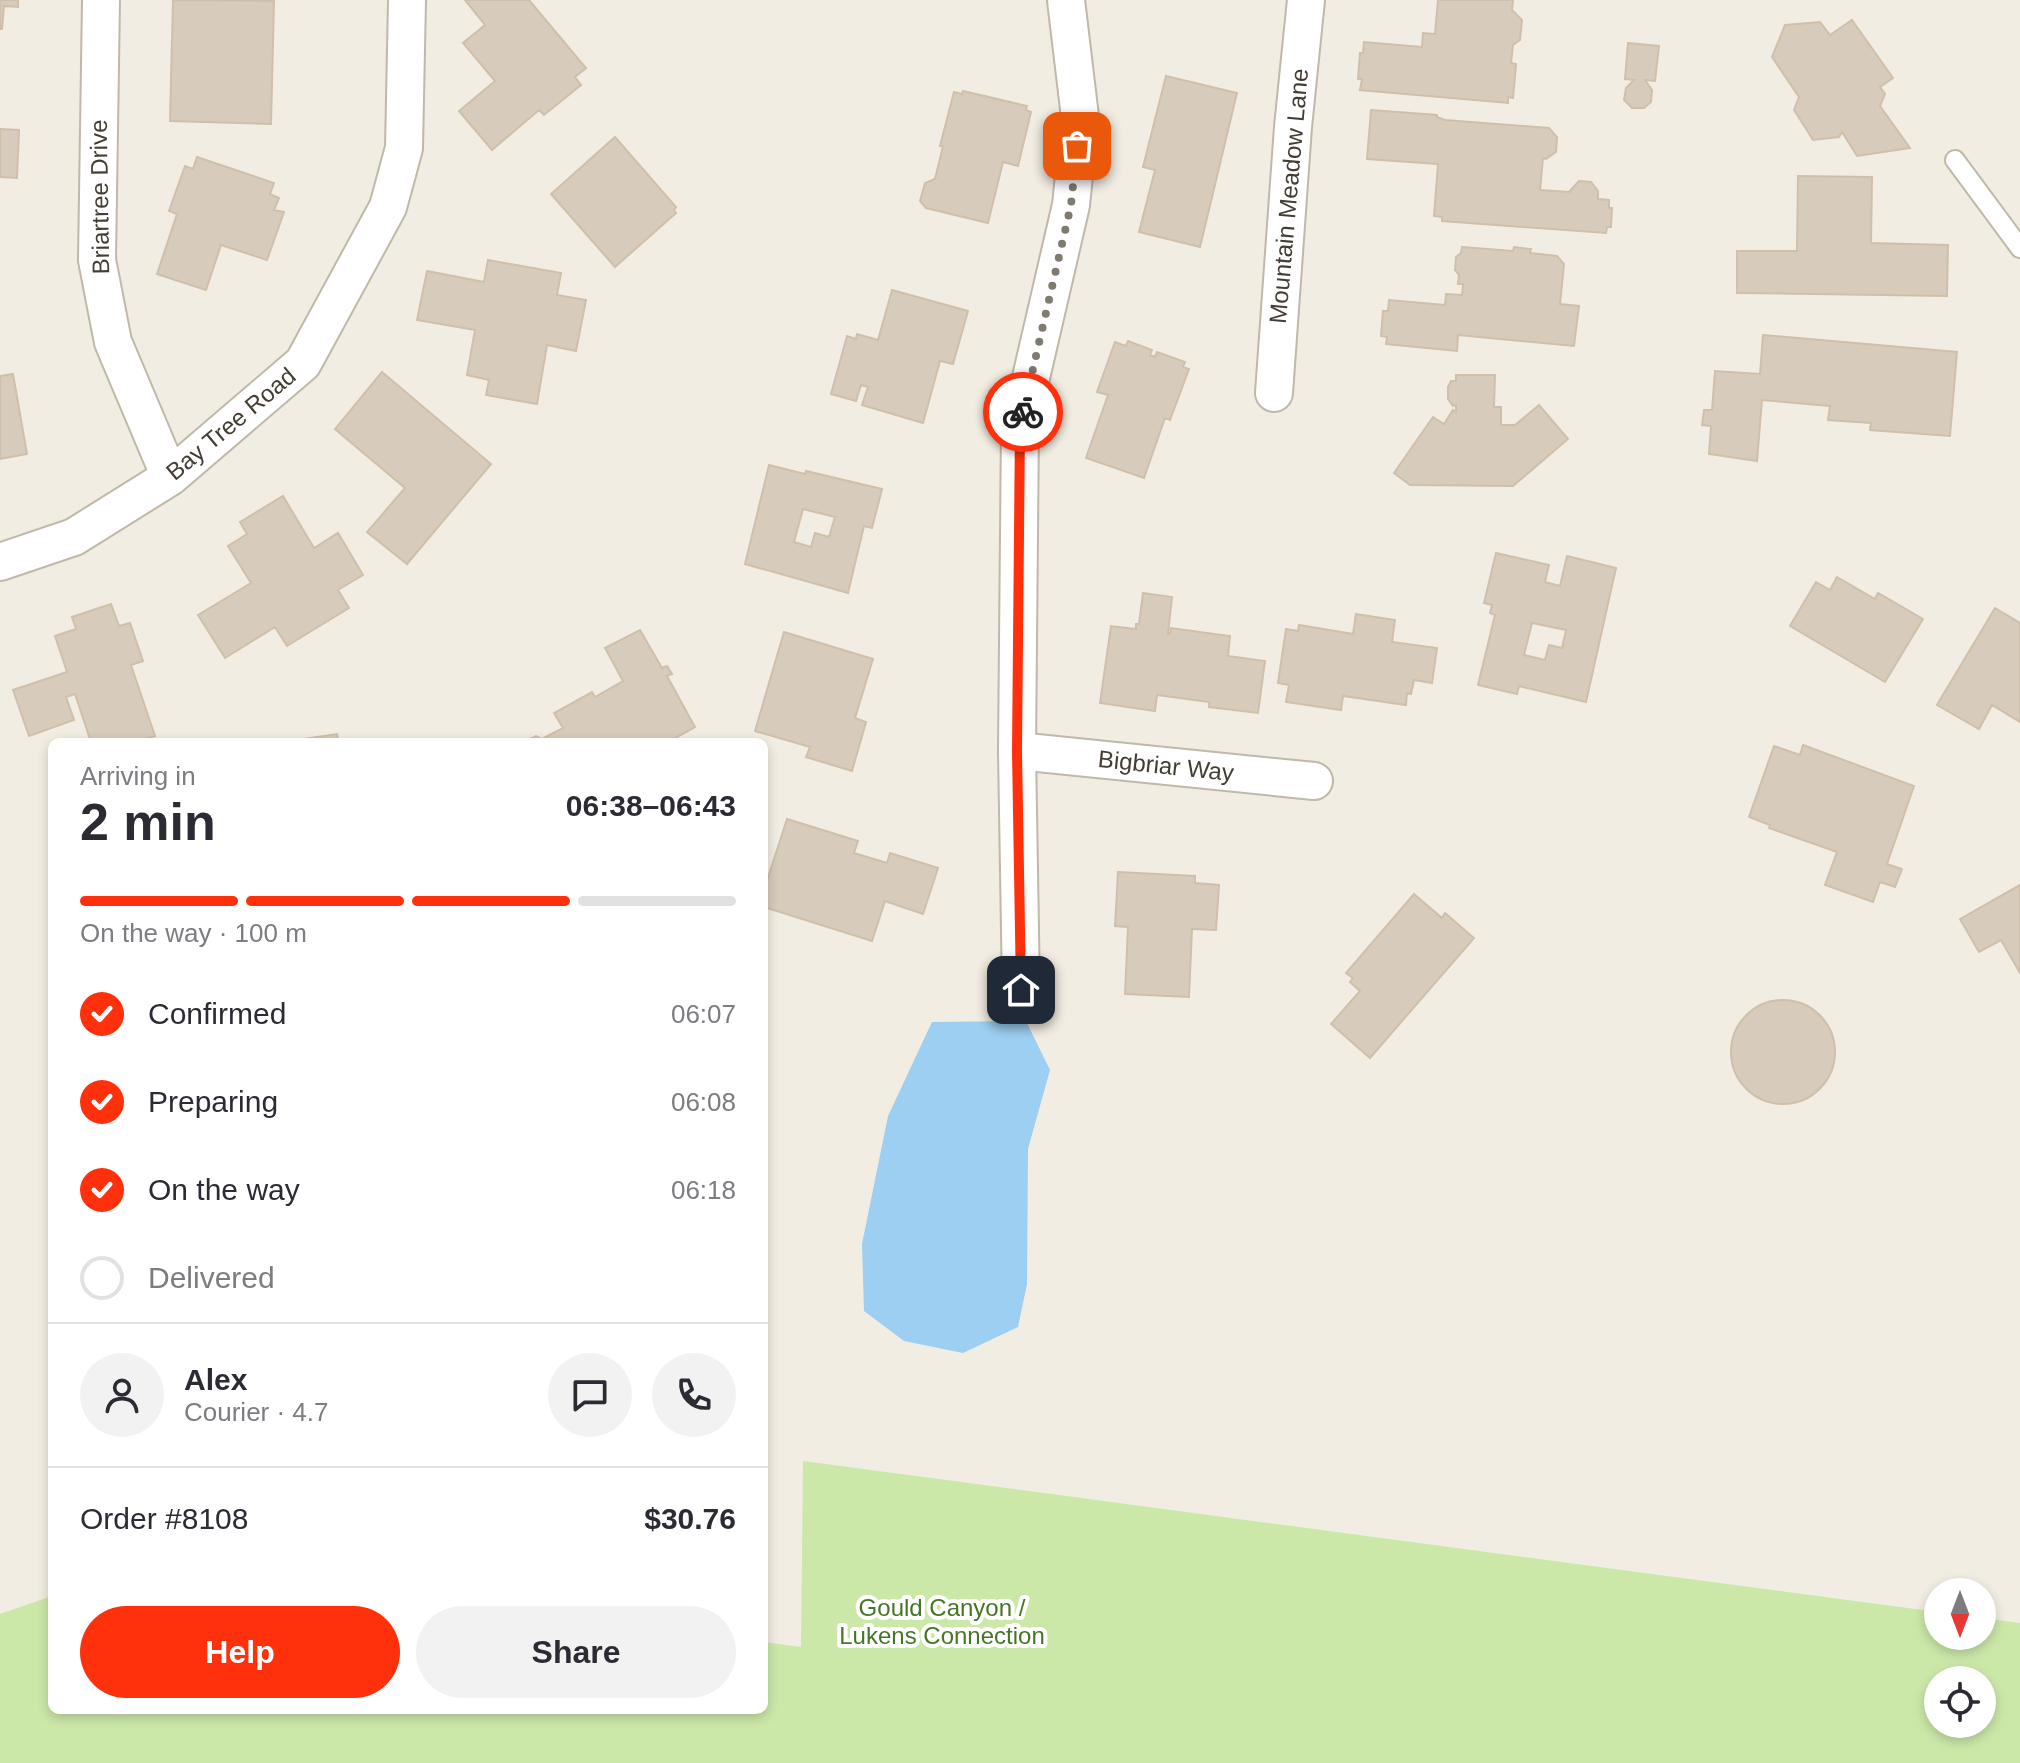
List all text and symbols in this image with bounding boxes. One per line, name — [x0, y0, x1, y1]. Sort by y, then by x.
street label: Mountain Meadow Lane — [1264, 67, 1313, 325]
pin — [1043, 112, 1111, 180]
street label: Briartree Drive — [85, 119, 114, 275]
icon: bag — [1055, 124, 1099, 168]
street label: Bay Tree Road — [161, 362, 301, 485]
courier — [983, 372, 1063, 452]
icon: bike — [1001, 390, 1045, 434]
street label: Bigbriar Way — [1097, 745, 1235, 786]
text: Arriving in — [80, 761, 196, 791]
text: 06:38–06:43 — [566, 789, 736, 822]
text: 2 min — [80, 793, 216, 851]
text: On the way · 100 m — [80, 918, 307, 948]
pin — [987, 956, 1055, 1024]
icon: home — [999, 968, 1043, 1012]
icon: check — [80, 992, 124, 1036]
text: Confirmed — [148, 997, 286, 1030]
text: 06:07 — [671, 999, 736, 1029]
icon: check — [80, 1080, 124, 1124]
text: Preparing — [148, 1085, 278, 1118]
text: 06:08 — [671, 1087, 736, 1117]
icon: check — [80, 1168, 124, 1212]
text: On the way — [148, 1173, 300, 1206]
text: 06:18 — [671, 1175, 736, 1205]
text: Delivered — [148, 1261, 275, 1294]
button: person — [80, 1353, 164, 1437]
button: chat — [548, 1353, 632, 1437]
button: phone — [652, 1353, 736, 1437]
text: Alex — [184, 1363, 247, 1396]
text: Courier · 4.7 — [184, 1397, 329, 1427]
text: Order #8108 — [80, 1502, 248, 1535]
text: $30.76 — [644, 1502, 736, 1535]
north arrow — [1924, 1578, 1996, 1650]
map controls — [1924, 1578, 1996, 1738]
park label: Gould Canyon / Lukens Connection — [839, 1594, 1045, 1649]
button: Help — [80, 1606, 400, 1698]
button: Share — [416, 1606, 736, 1698]
button: locate — [1924, 1666, 1996, 1738]

